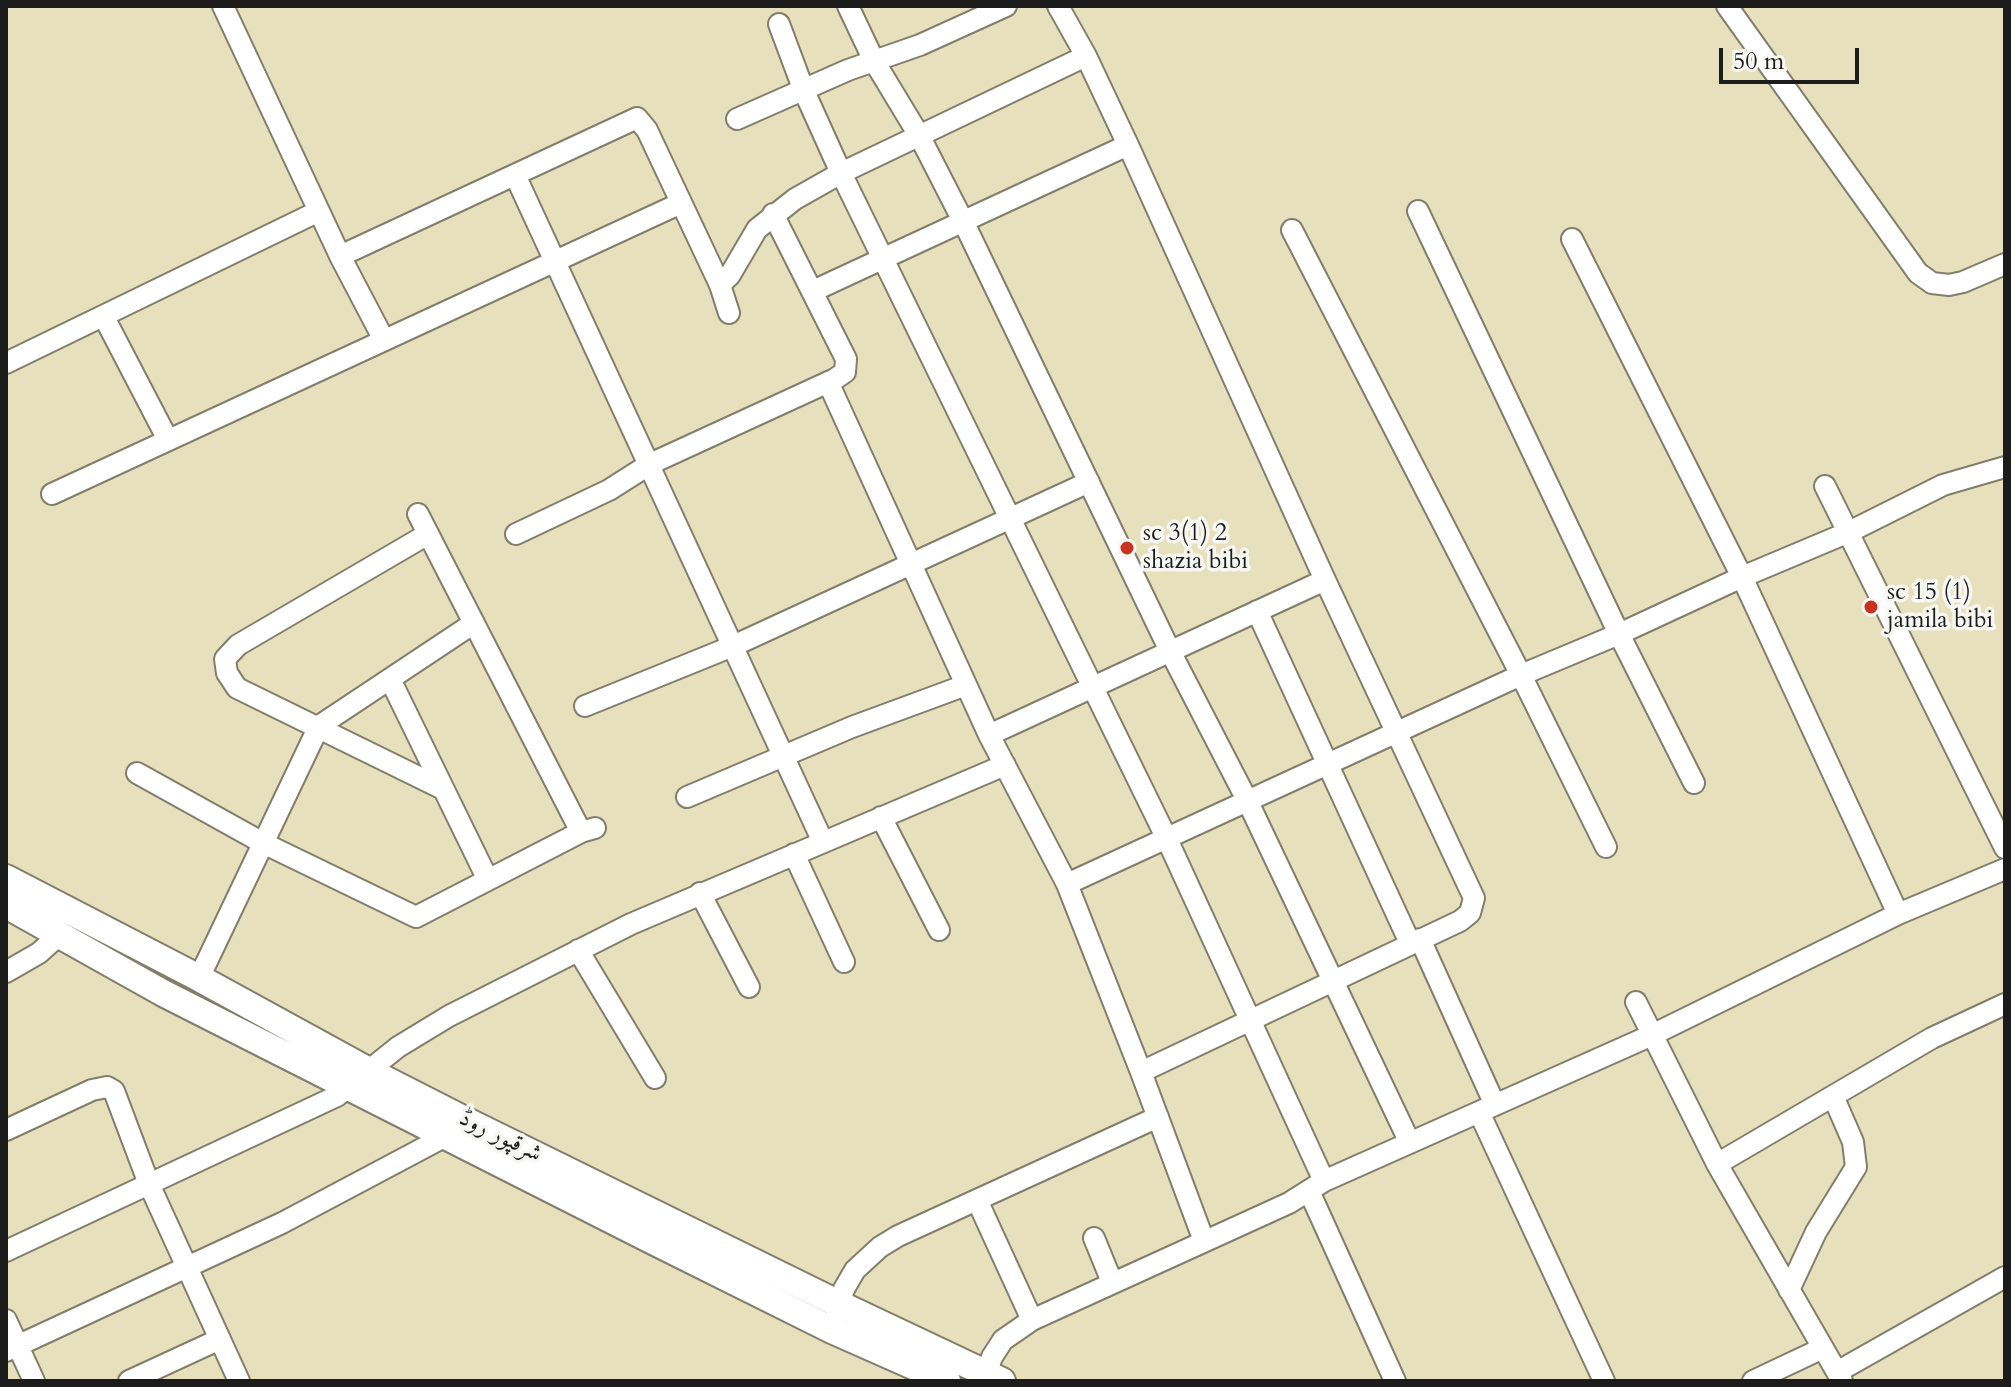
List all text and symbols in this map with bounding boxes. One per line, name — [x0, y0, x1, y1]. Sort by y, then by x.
scale bar — [1723, 32, 1863, 82]
text: 50 m — [1733, 45, 1784, 78]
place label: sc 3(1) 2 shazia bibi — [1143, 520, 1248, 576]
marker: sc 3(1) 2 shazia bibi — [1118, 539, 1136, 557]
place label: sc 15 (1) jamila bibi — [1887, 579, 1993, 635]
marker: sc 15 (1) jamila bibi — [1862, 598, 1880, 616]
street label: شرقپور روڈ — [454, 1105, 546, 1169]

